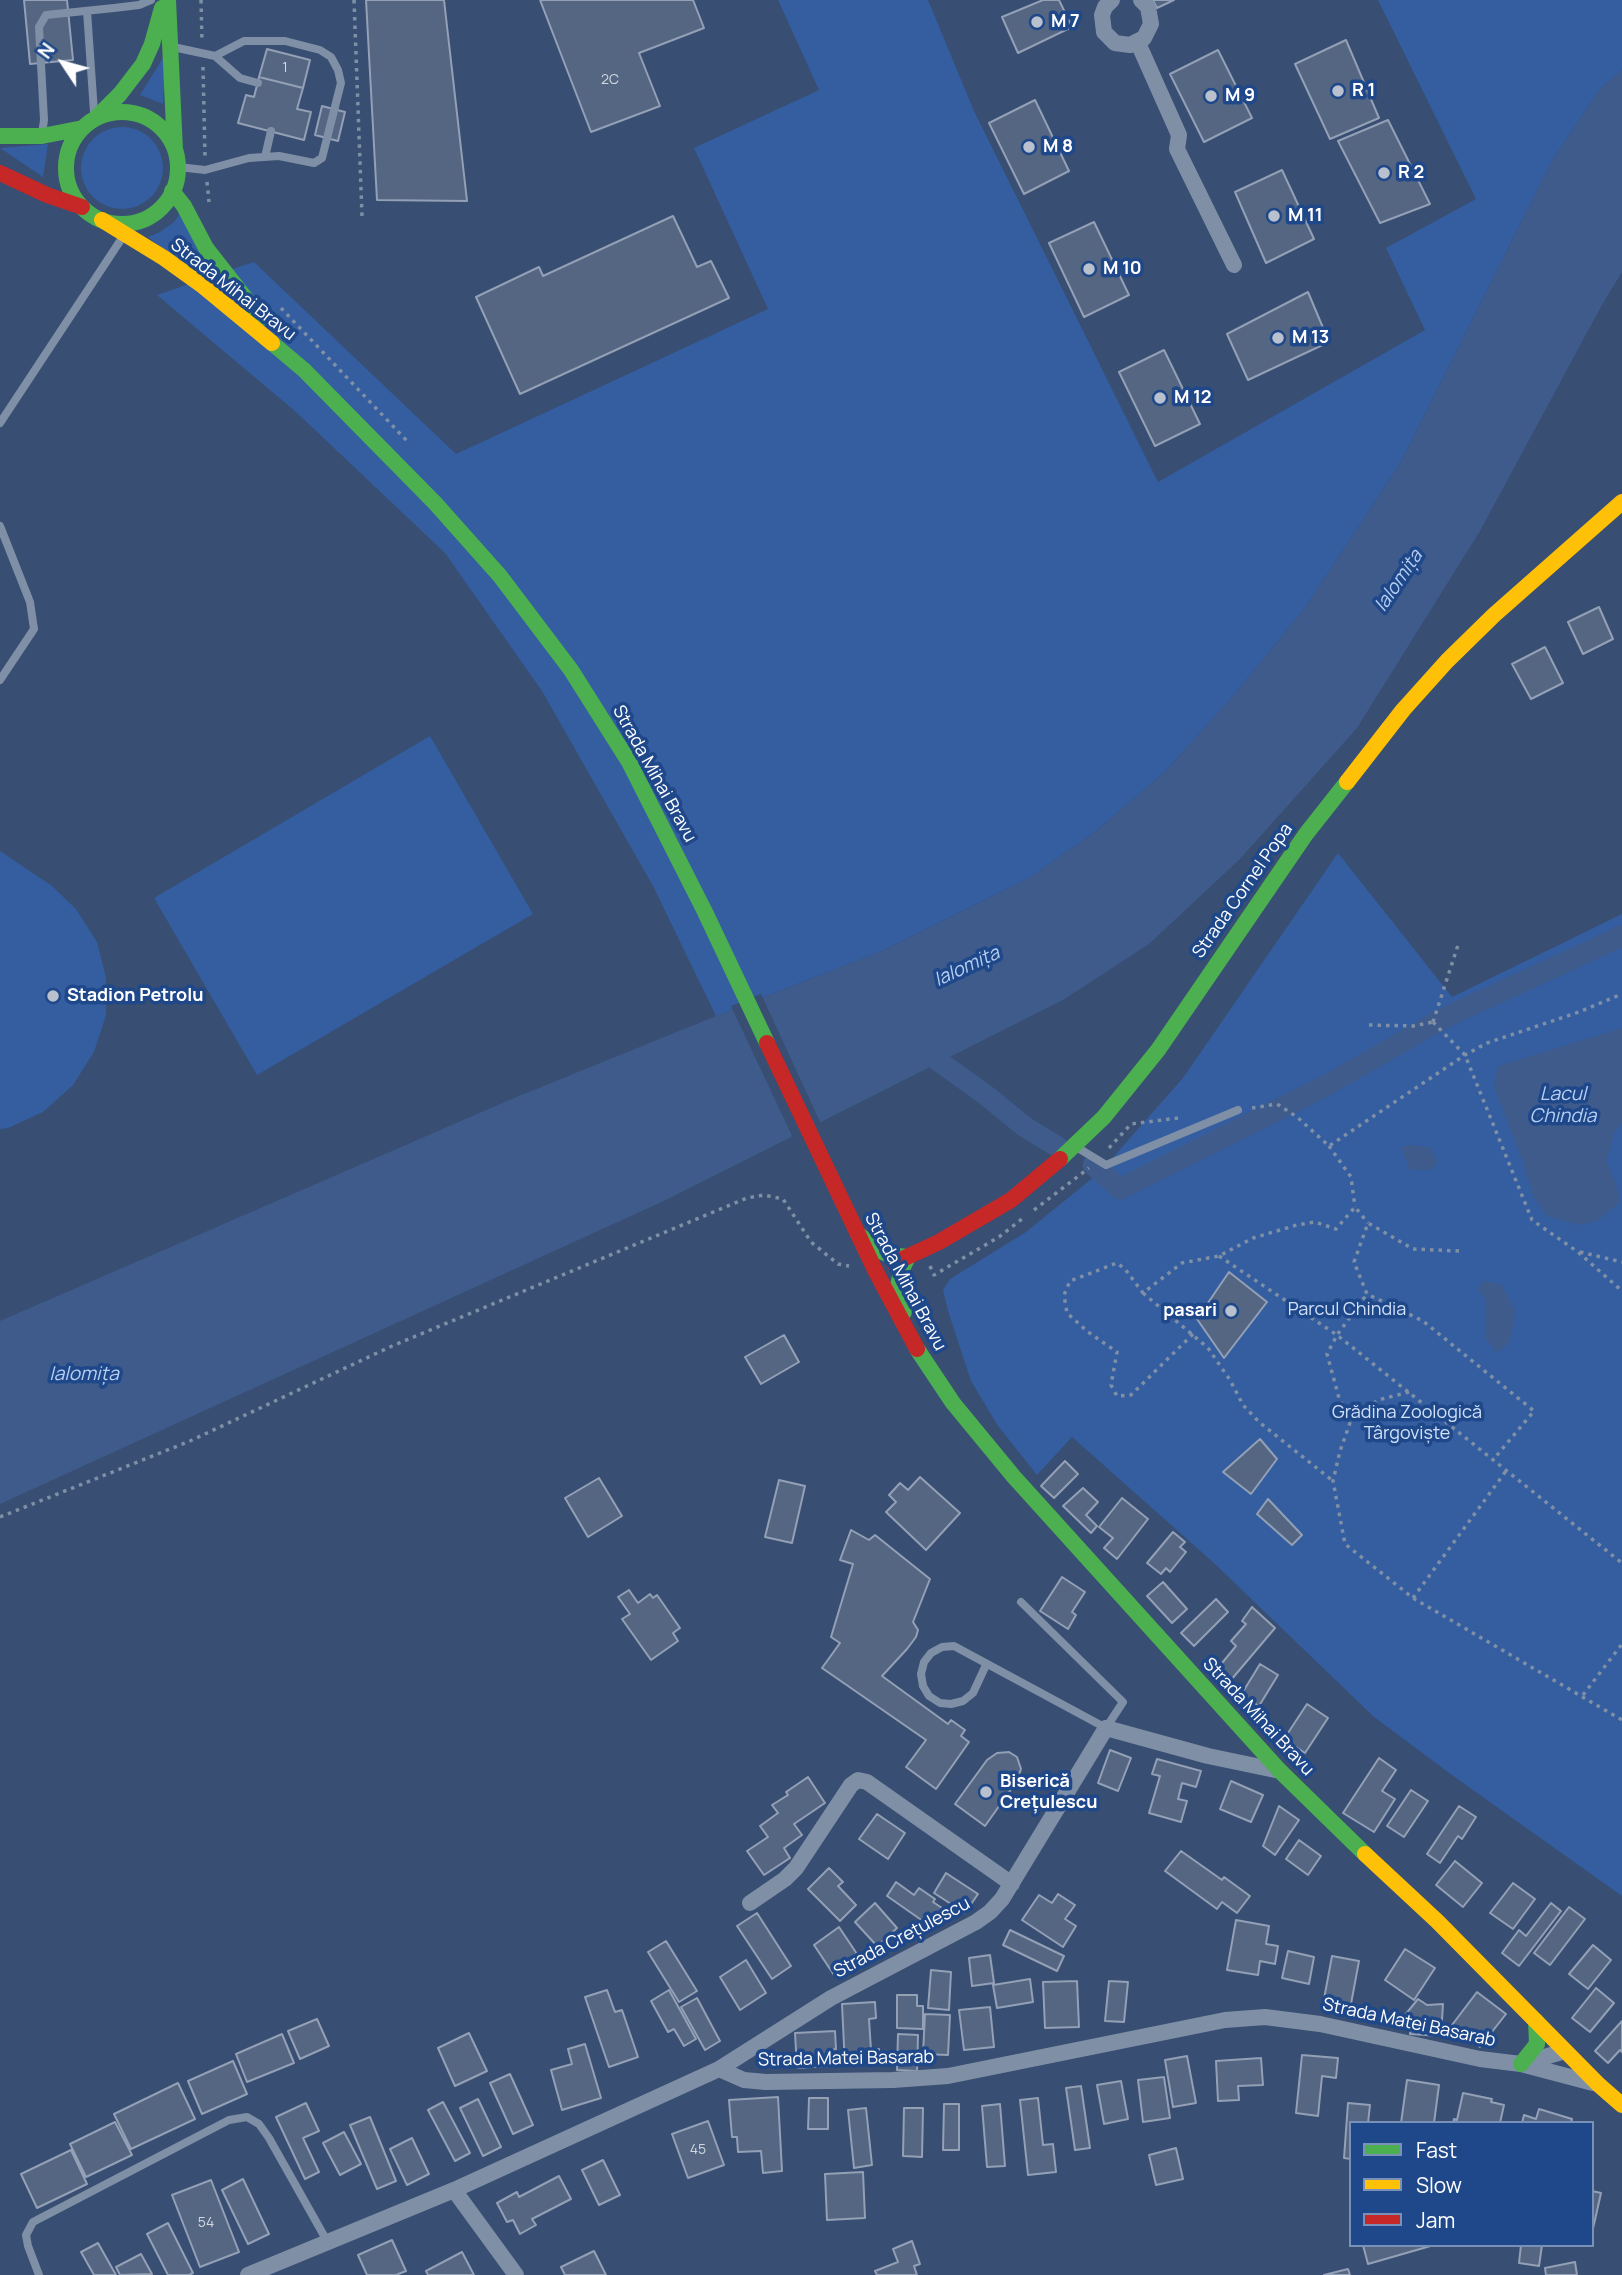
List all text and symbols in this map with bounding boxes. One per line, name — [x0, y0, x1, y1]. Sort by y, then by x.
place label: M 7 — [1051, 11, 1080, 33]
marker: M 7 — [1029, 14, 1045, 30]
north arrow — [28, 28, 98, 98]
text: N — [31, 37, 61, 64]
house number: 1 — [282, 60, 288, 76]
house number: 2C — [601, 72, 619, 88]
place label: R 1 — [1352, 80, 1375, 102]
marker: R 1 — [1330, 83, 1346, 99]
place label: M 9 — [1225, 85, 1255, 107]
marker: M 9 — [1203, 88, 1219, 104]
place label: M 8 — [1043, 136, 1073, 158]
marker: M 8 — [1021, 139, 1037, 155]
place label: R 2 — [1398, 162, 1424, 184]
marker: R 2 — [1376, 165, 1392, 181]
place label: M 11 — [1288, 205, 1323, 227]
marker: M 11 — [1266, 208, 1282, 224]
street label: Strada Mihai Bravu — [166, 234, 300, 346]
place label: M 10 — [1103, 258, 1142, 280]
marker: M 10 — [1081, 261, 1097, 277]
place label: M 13 — [1292, 327, 1329, 349]
marker: M 13 — [1270, 330, 1286, 346]
place label: M 12 — [1174, 387, 1212, 409]
marker: M 12 — [1152, 390, 1168, 406]
water label: Ialomița — [1370, 546, 1428, 616]
street label: Strada Mihai Bravu — [607, 702, 701, 846]
street label: Strada Cornel Popa — [1188, 819, 1298, 963]
water label: Ialomița — [931, 942, 1003, 992]
place label: Stadion Petrolu — [67, 985, 204, 1007]
marker: Stadion Petrolu — [45, 988, 61, 1004]
water label: Lacul Chindia — [1530, 1084, 1596, 1128]
street label: Strada Mihai Bravu — [860, 1209, 950, 1355]
park label: Parcul Chindia — [1288, 1299, 1406, 1321]
place label: pasari — [1163, 1300, 1217, 1322]
marker: pasari — [1223, 1303, 1239, 1319]
water label: Ialomița — [49, 1364, 119, 1386]
park label: Grădina Zoologică Târgoviște — [1332, 1402, 1482, 1444]
street label: Strada Mihai Bravu — [1198, 1654, 1318, 1780]
place label: Biserică Crețulescu — [1000, 1771, 1097, 1814]
marker: Biserică Crețulescu — [978, 1784, 994, 1800]
street label: Strada Crețulescu — [830, 1893, 974, 1983]
street label: Strada Matei Basarab — [1321, 1994, 1497, 2052]
street label: Strada Matei Basarab — [758, 2047, 934, 2071]
legend — [1349, 2121, 1594, 2247]
text: Fast — [1416, 2136, 1457, 2164]
house number: 45 — [690, 2142, 706, 2158]
text: Slow — [1416, 2171, 1462, 2199]
text: Jam — [1416, 2206, 1455, 2234]
house number: 54 — [198, 2215, 214, 2231]

